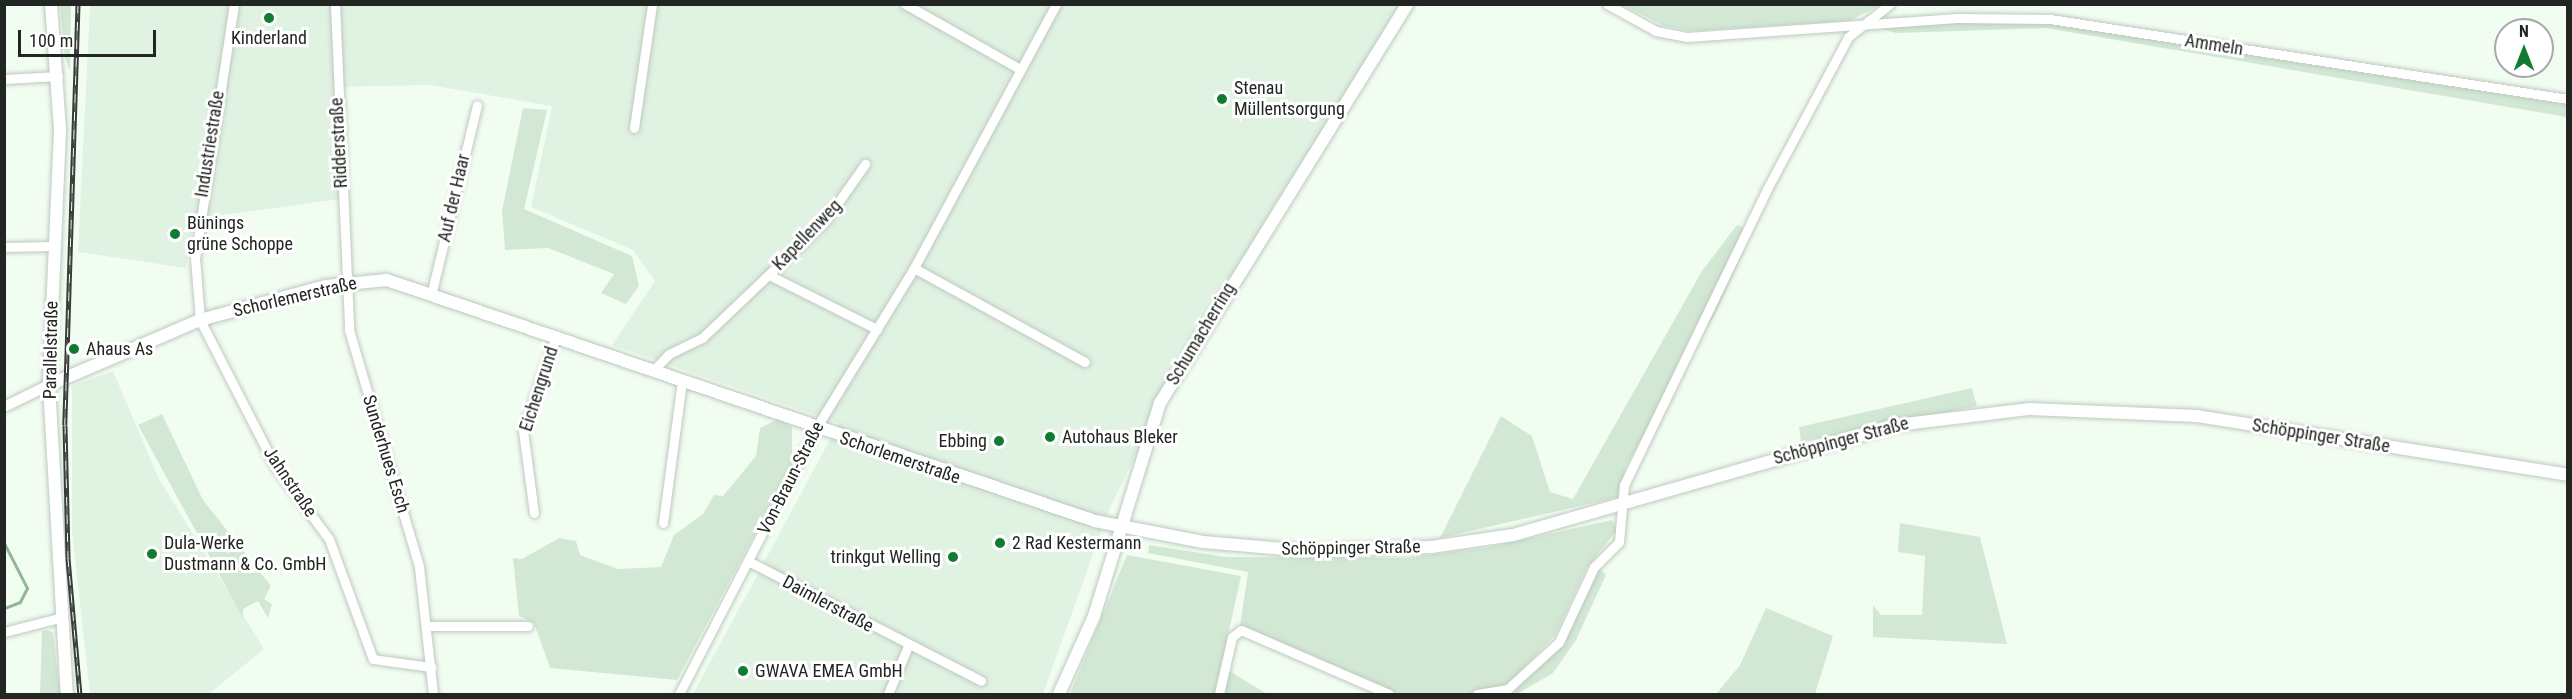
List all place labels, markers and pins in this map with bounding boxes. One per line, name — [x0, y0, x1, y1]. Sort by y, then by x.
marker: Kinderland — [262, 11, 276, 25]
place label: Kinderland — [231, 27, 307, 49]
place label: Stenau Müllentsorgung — [1234, 78, 1345, 121]
marker: Stenau Müllentsorgung — [1215, 92, 1229, 106]
place label: Bünings grüne Schoppe — [187, 213, 293, 256]
marker: Bünings grüne Schoppe — [168, 227, 182, 241]
place label: Ahaus As — [86, 338, 153, 360]
marker: Ahaus As — [67, 342, 81, 356]
place label: Autohaus Bleker — [1062, 426, 1178, 448]
place label: Ebbing — [939, 430, 987, 452]
marker: Autohaus Bleker — [1043, 430, 1057, 444]
marker: Ebbing — [992, 434, 1006, 448]
place label: 2 Rad Kestermann — [1012, 532, 1141, 554]
place label: Dula-Werke Dustmann & Co. GmbH — [164, 533, 327, 576]
marker: 2 Rad Kestermann — [993, 536, 1007, 550]
place label: trinkgut Welling — [831, 546, 941, 568]
marker: Dula-Werke Dustmann & Co. GmbH — [145, 547, 159, 561]
marker: trinkgut Welling — [946, 550, 960, 564]
place label: GWAVA EMEA GmbH — [755, 660, 903, 682]
marker: GWAVA EMEA GmbH — [736, 664, 750, 678]

